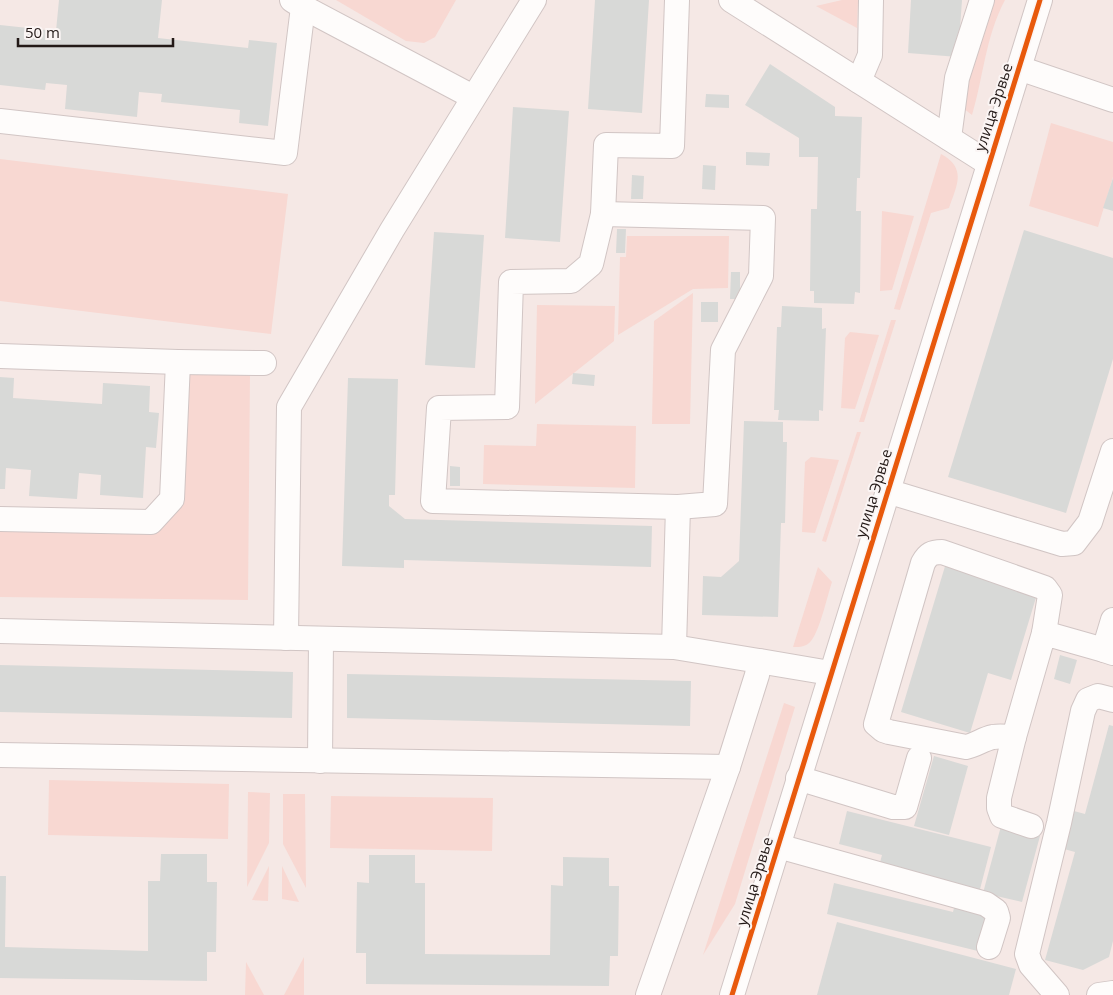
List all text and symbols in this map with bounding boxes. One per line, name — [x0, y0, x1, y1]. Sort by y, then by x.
scale bar — [18, 15, 172, 47]
text: 50 m — [25, 22, 60, 42]
street label: улица Эрвье — [969, 60, 1017, 154]
street label: улица Эрвье — [850, 446, 896, 540]
street label: улица Эрвье — [731, 834, 777, 928]

